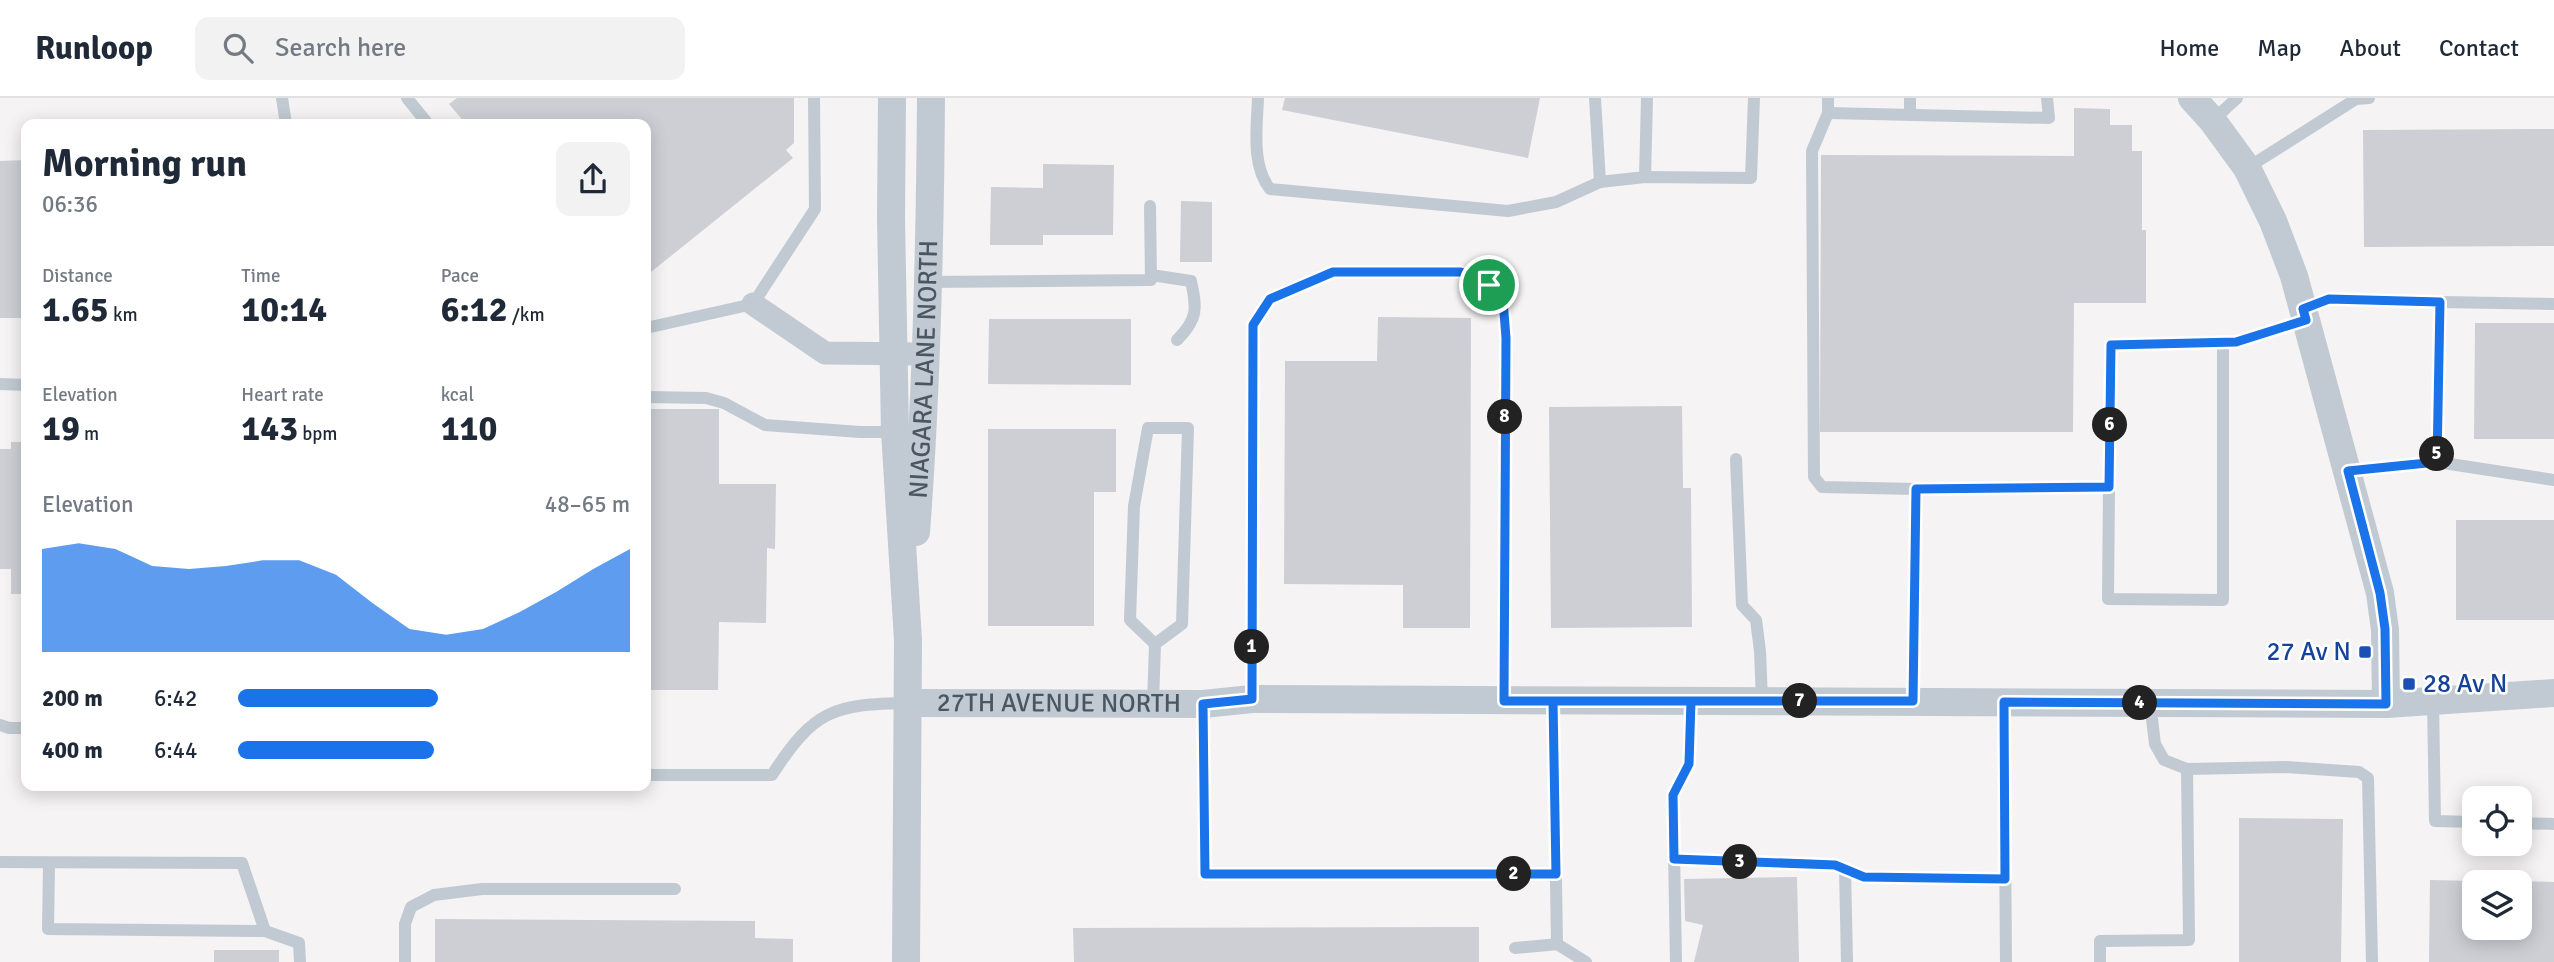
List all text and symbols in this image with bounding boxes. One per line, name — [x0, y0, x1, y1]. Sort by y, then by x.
search box — [195, 17, 685, 80]
text: Runloop — [35, 28, 153, 69]
icon: search — [219, 29, 257, 67]
text: Search here — [275, 32, 406, 64]
text: Home — [2159, 33, 2219, 63]
text: Map — [2257, 33, 2302, 63]
text: About — [2340, 33, 2401, 63]
text: Contact — [2439, 33, 2519, 63]
text: Morning run — [42, 140, 247, 187]
button: share — [556, 142, 630, 216]
text: 06:36 — [42, 190, 98, 219]
street label: NIAGARA LANE NORTH — [902, 240, 945, 499]
pin — [1459, 255, 1519, 315]
text: Distance — [42, 264, 113, 288]
text: Time — [241, 264, 280, 288]
text: Pace — [441, 264, 479, 288]
icon: arrive — [1470, 266, 1508, 304]
text: 1.65 — [42, 288, 109, 331]
text: 10:14 — [241, 288, 327, 331]
text: 6:12 — [441, 288, 508, 331]
text: km — [109, 303, 138, 327]
text: /km — [508, 303, 545, 327]
text: Elevation — [42, 383, 118, 407]
text: Heart rate — [241, 383, 324, 407]
text: kcal — [441, 383, 474, 407]
pin: 8 — [1488, 400, 1522, 434]
text: 8 — [1499, 404, 1510, 428]
text: 19 — [42, 407, 80, 450]
text: 143 — [241, 407, 298, 450]
text: 110 — [441, 407, 497, 450]
pin: 6 — [2092, 408, 2128, 442]
text: 6 — [2104, 412, 2115, 436]
text: m — [80, 422, 99, 446]
text: bpm — [298, 422, 337, 446]
pin: 5 — [2420, 436, 2454, 472]
text: 5 — [2431, 441, 2442, 465]
text: Elevation — [42, 490, 134, 519]
text: 48–65 m — [545, 490, 630, 519]
pin: 1 — [1234, 630, 1270, 664]
text: 1 — [1246, 634, 1257, 658]
place label: 27 Av N — [2266, 636, 2351, 668]
marker: 27 Av N — [2357, 644, 2373, 660]
place label: 28 Av N — [2423, 668, 2508, 700]
marker: 28 Av N — [2401, 676, 2417, 692]
text: 200 m — [42, 684, 103, 713]
text: 6:42 — [154, 684, 197, 713]
pin: 7 — [1783, 684, 1818, 718]
pin: 4 — [2122, 686, 2158, 720]
street label: 27TH AVENUE NORTH — [937, 687, 1181, 720]
text: 7 — [1794, 688, 1805, 712]
text: 4 — [2134, 690, 2145, 714]
text: 400 m — [42, 736, 103, 765]
text: 6:44 — [154, 736, 197, 765]
map controls — [2462, 786, 2532, 940]
button: locate — [2462, 786, 2532, 856]
pin: 3 — [1722, 844, 1758, 880]
text: 3 — [1734, 849, 1745, 873]
pin: 2 — [1496, 856, 1532, 892]
text: 2 — [1508, 861, 1519, 885]
button: layers — [2462, 870, 2532, 940]

